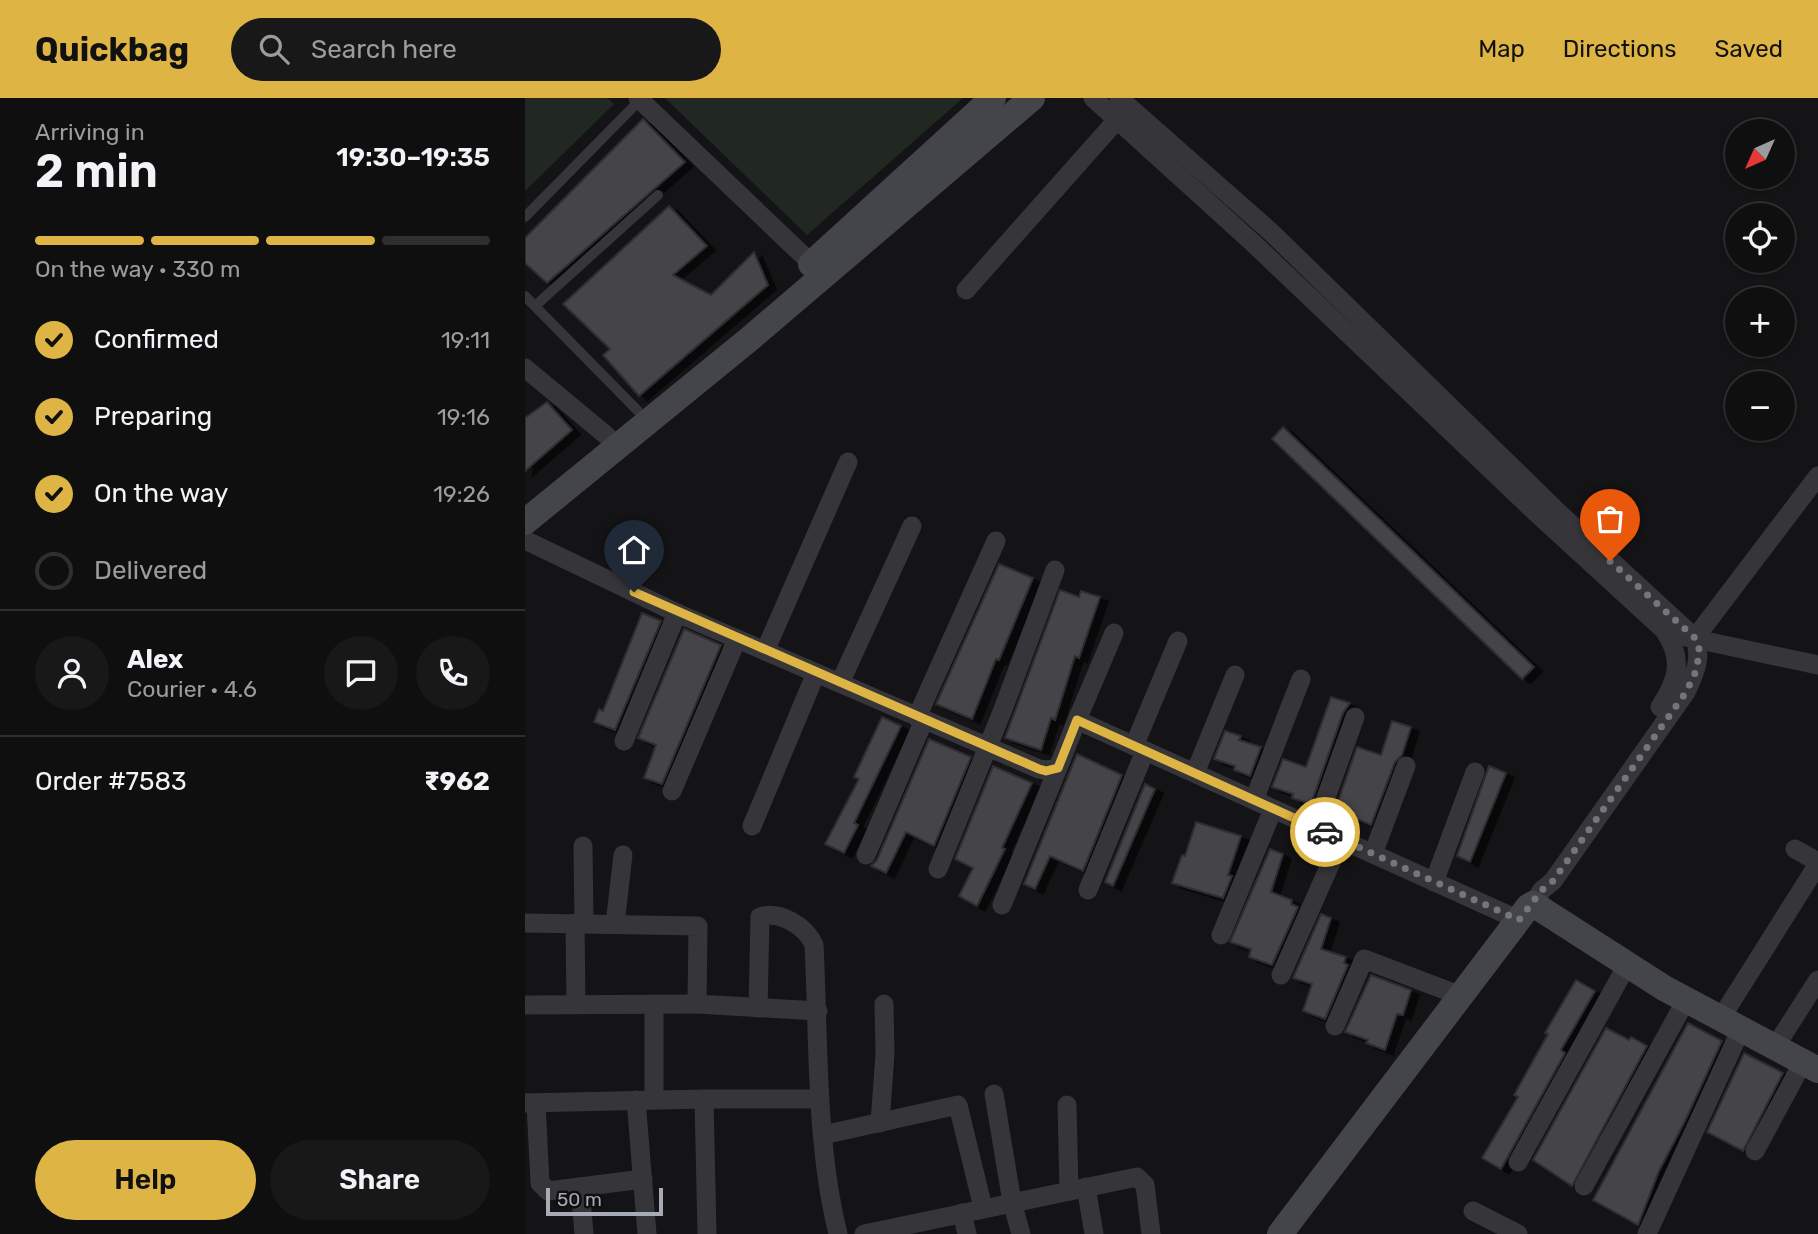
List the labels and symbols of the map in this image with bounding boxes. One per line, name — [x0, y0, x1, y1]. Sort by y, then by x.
north arrow — [1725, 119, 1795, 189]
pin — [1580, 489, 1640, 561]
pin — [604, 520, 664, 592]
courier — [1290, 797, 1360, 867]
scale bar — [546, 1185, 663, 1217]

